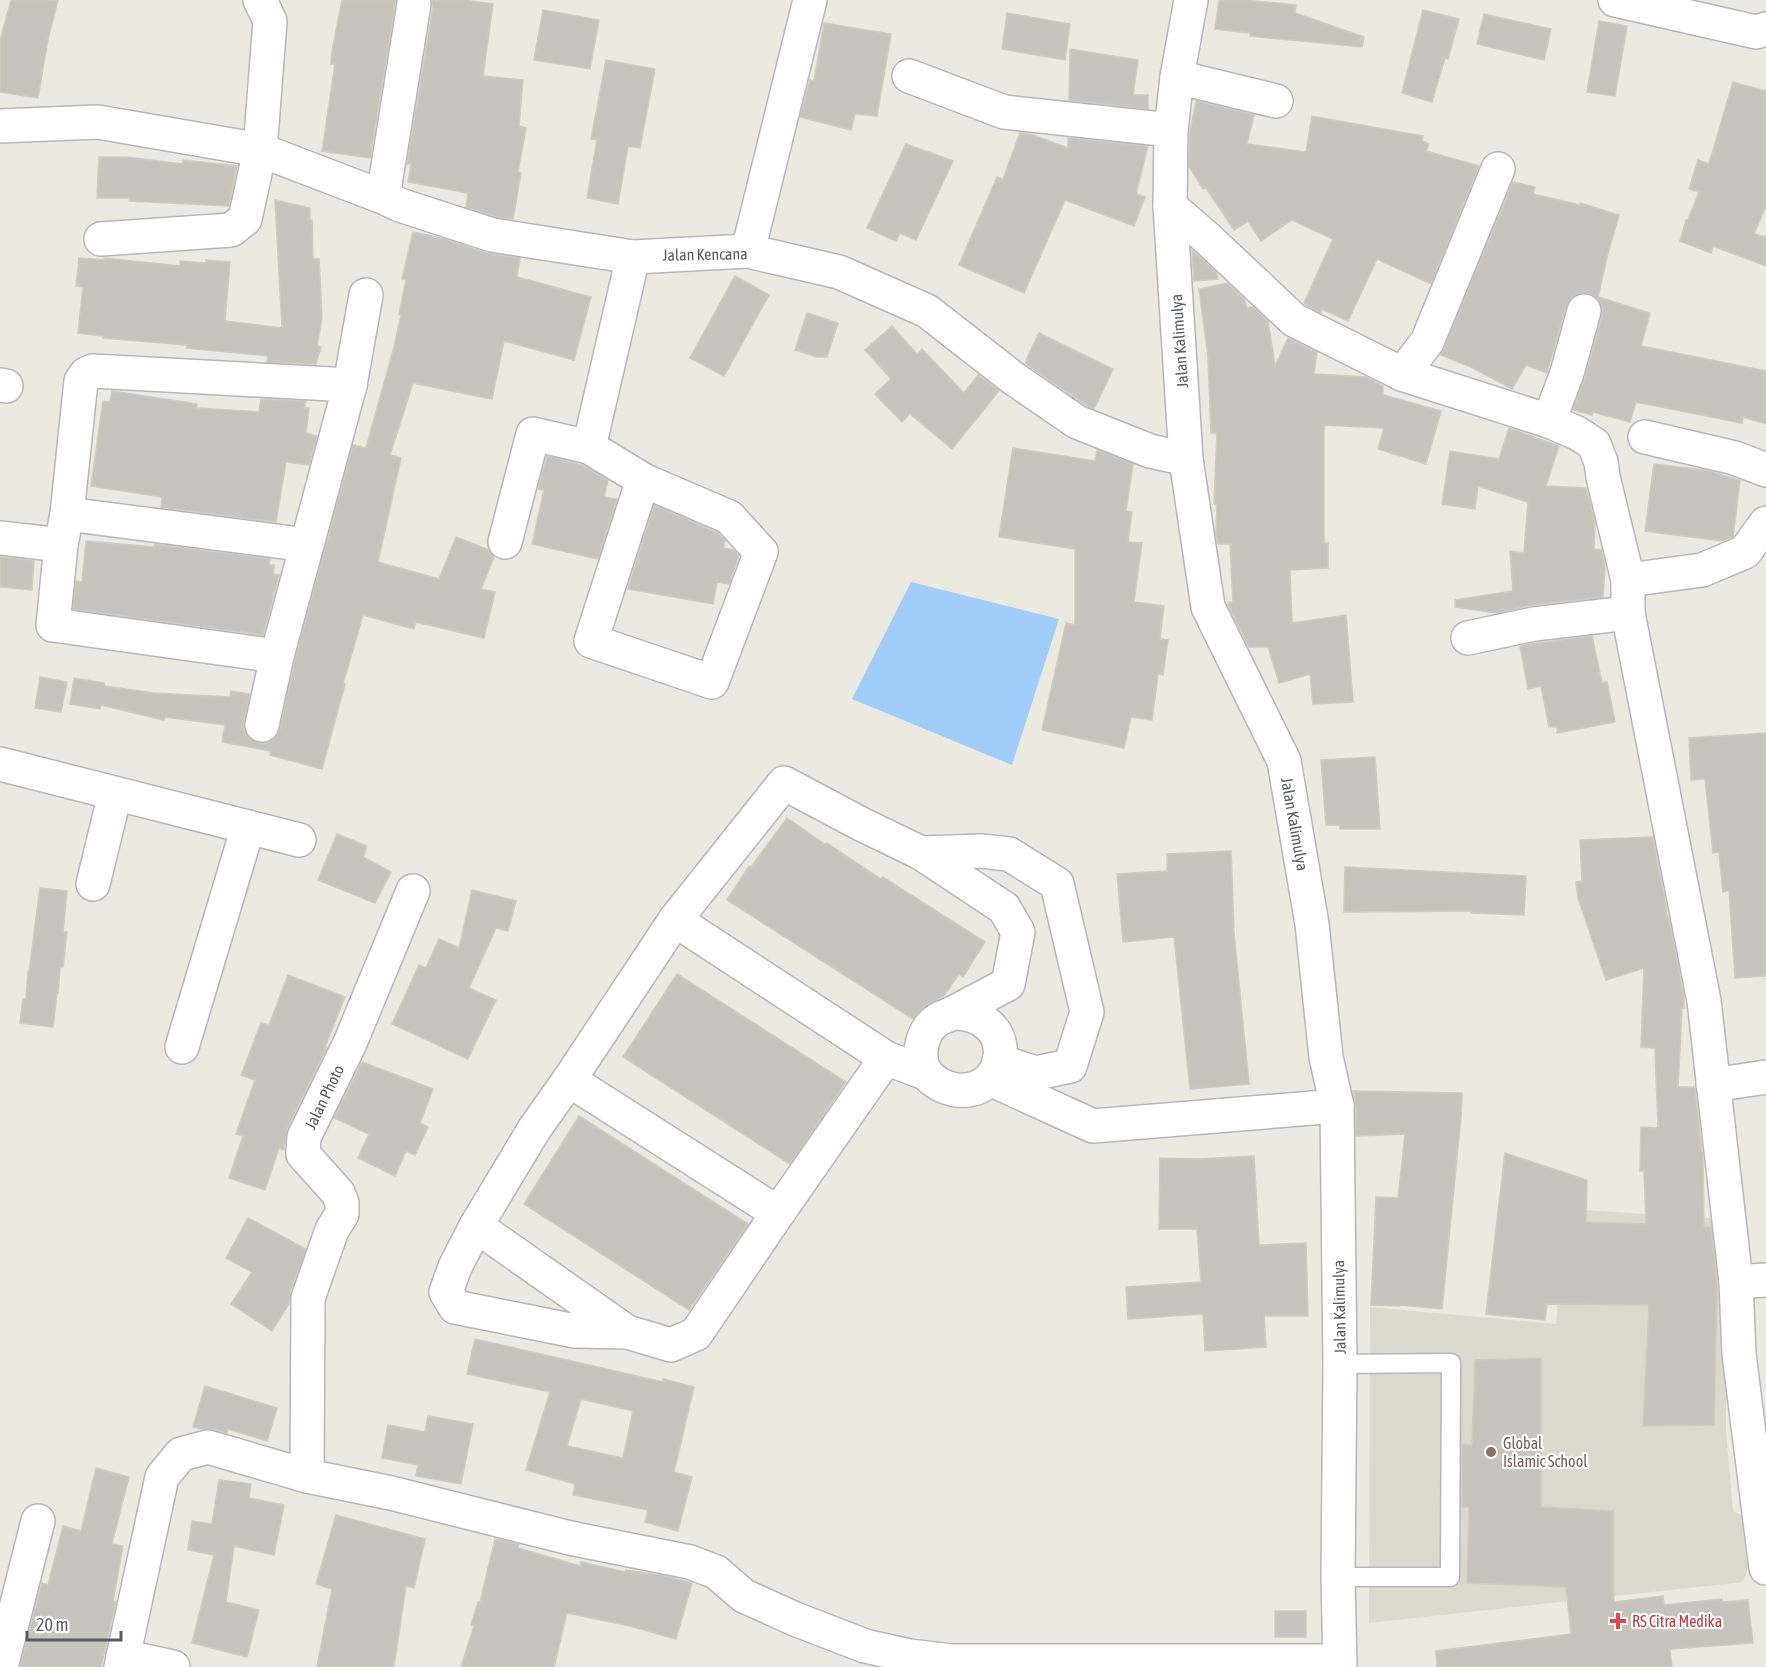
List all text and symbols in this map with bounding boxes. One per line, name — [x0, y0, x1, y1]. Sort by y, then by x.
street label: Jalan Kencana — [662, 244, 748, 264]
street label: Jalan Kalimulya — [1167, 293, 1192, 389]
street label: Jalan Kalimulya — [1277, 776, 1312, 872]
street label: Jalan Photo — [301, 1062, 347, 1132]
street label: Jalan Kalimulya — [1329, 1260, 1350, 1354]
place label: Global Islamic School — [1503, 1434, 1588, 1470]
marker: Global Islamic School — [1484, 1445, 1498, 1459]
scale bar — [27, 1604, 122, 1642]
marker: RS Citra Medika — [1609, 1612, 1627, 1630]
place label: RS Citra Medika — [1632, 1612, 1722, 1630]
text: 20 m — [36, 1614, 68, 1635]

